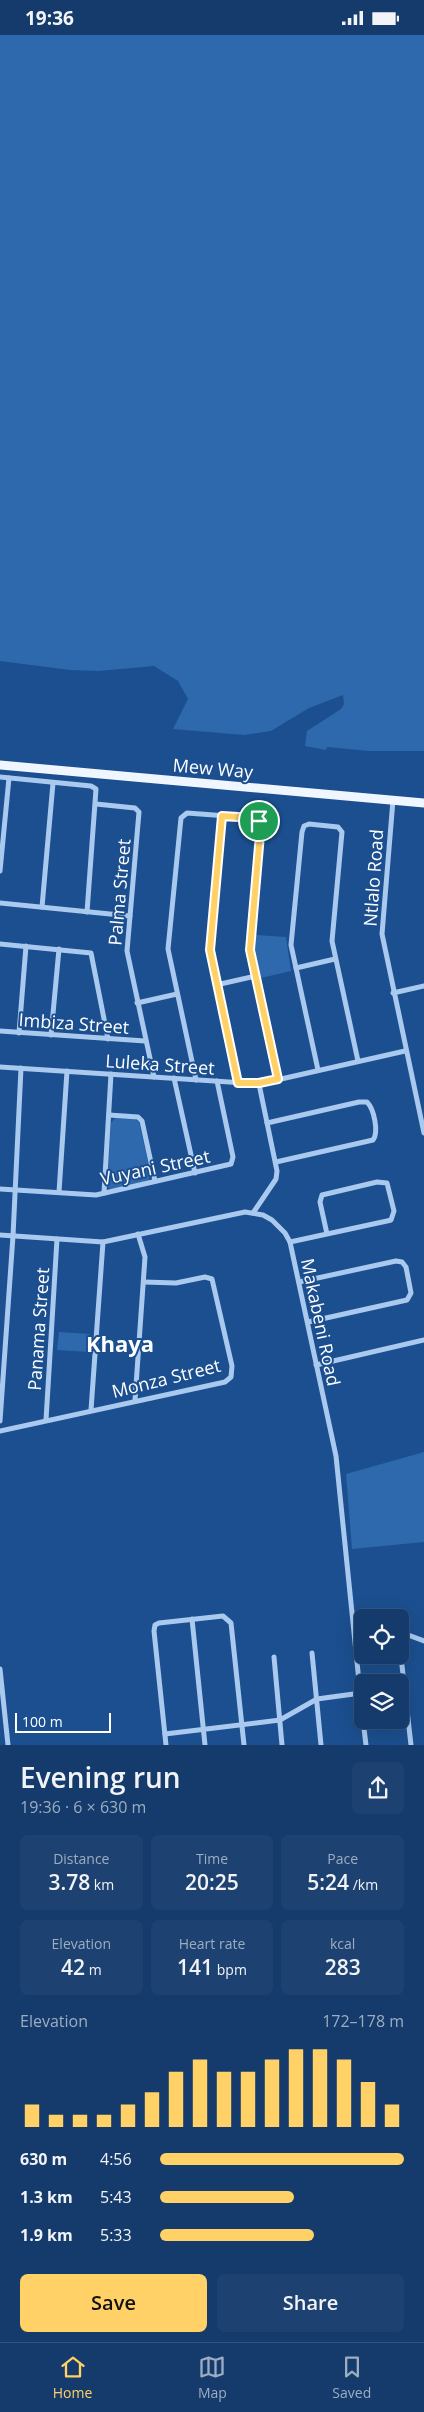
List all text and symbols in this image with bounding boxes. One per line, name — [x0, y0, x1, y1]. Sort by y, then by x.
text: 19:36 — [25, 5, 74, 31]
street label: Mew Way — [172, 753, 255, 784]
pin — [238, 800, 280, 842]
icon: arrive — [245, 807, 273, 835]
street label: Ntlalo Road — [358, 829, 388, 927]
street label: Palma Street — [102, 838, 136, 946]
street label: Imbiza Street — [18, 1007, 130, 1039]
street label: Luleka Street — [105, 1048, 215, 1080]
street label: Vuyani Street — [98, 1144, 212, 1190]
street label: Makabeni Road — [296, 1256, 346, 1388]
street label: Panama Street — [22, 1267, 54, 1391]
district label: Khaya — [86, 1328, 154, 1358]
street label: Monza Street — [109, 1353, 223, 1403]
map controls — [354, 1609, 409, 1729]
button: locate — [354, 1609, 409, 1664]
button: layers — [354, 1674, 409, 1729]
scale bar — [15, 1709, 111, 1733]
text: 100 m — [22, 1712, 63, 1731]
text: Evening run — [20, 1758, 181, 1796]
button: share — [352, 1762, 404, 1814]
text: 19:36 · 6 × 630 m — [20, 1796, 146, 1818]
text: Distance — [53, 1849, 109, 1868]
text: Time — [196, 1849, 228, 1868]
text: Pace — [327, 1849, 358, 1868]
text: 3.78 — [48, 1868, 90, 1896]
text: 20:25 — [185, 1868, 239, 1896]
text: 5:24 — [307, 1868, 349, 1896]
text: km — [90, 1875, 114, 1894]
text: /km — [349, 1875, 378, 1894]
text: Elevation — [52, 1934, 111, 1953]
text: Heart rate — [179, 1934, 245, 1953]
text: kcal — [330, 1934, 355, 1953]
text: 42 — [61, 1953, 85, 1981]
text: 141 — [177, 1953, 213, 1981]
text: 283 — [325, 1953, 361, 1981]
text: m — [85, 1960, 102, 1979]
text: bpm — [213, 1960, 247, 1979]
text: Elevation — [20, 2010, 88, 2032]
text: 172–178 m — [322, 2010, 404, 2032]
text: 630 m — [20, 2148, 67, 2170]
text: 4:56 — [100, 2148, 132, 2170]
text: 1.3 km — [20, 2186, 73, 2208]
text: 5:43 — [100, 2186, 132, 2208]
text: 1.9 km — [20, 2224, 73, 2246]
text: 5:33 — [100, 2224, 132, 2246]
button: Save — [20, 2274, 207, 2332]
button: Share — [217, 2274, 404, 2332]
tab: Home — [53, 2353, 92, 2402]
tab: Map — [198, 2353, 227, 2402]
tab: Saved — [332, 2353, 371, 2402]

